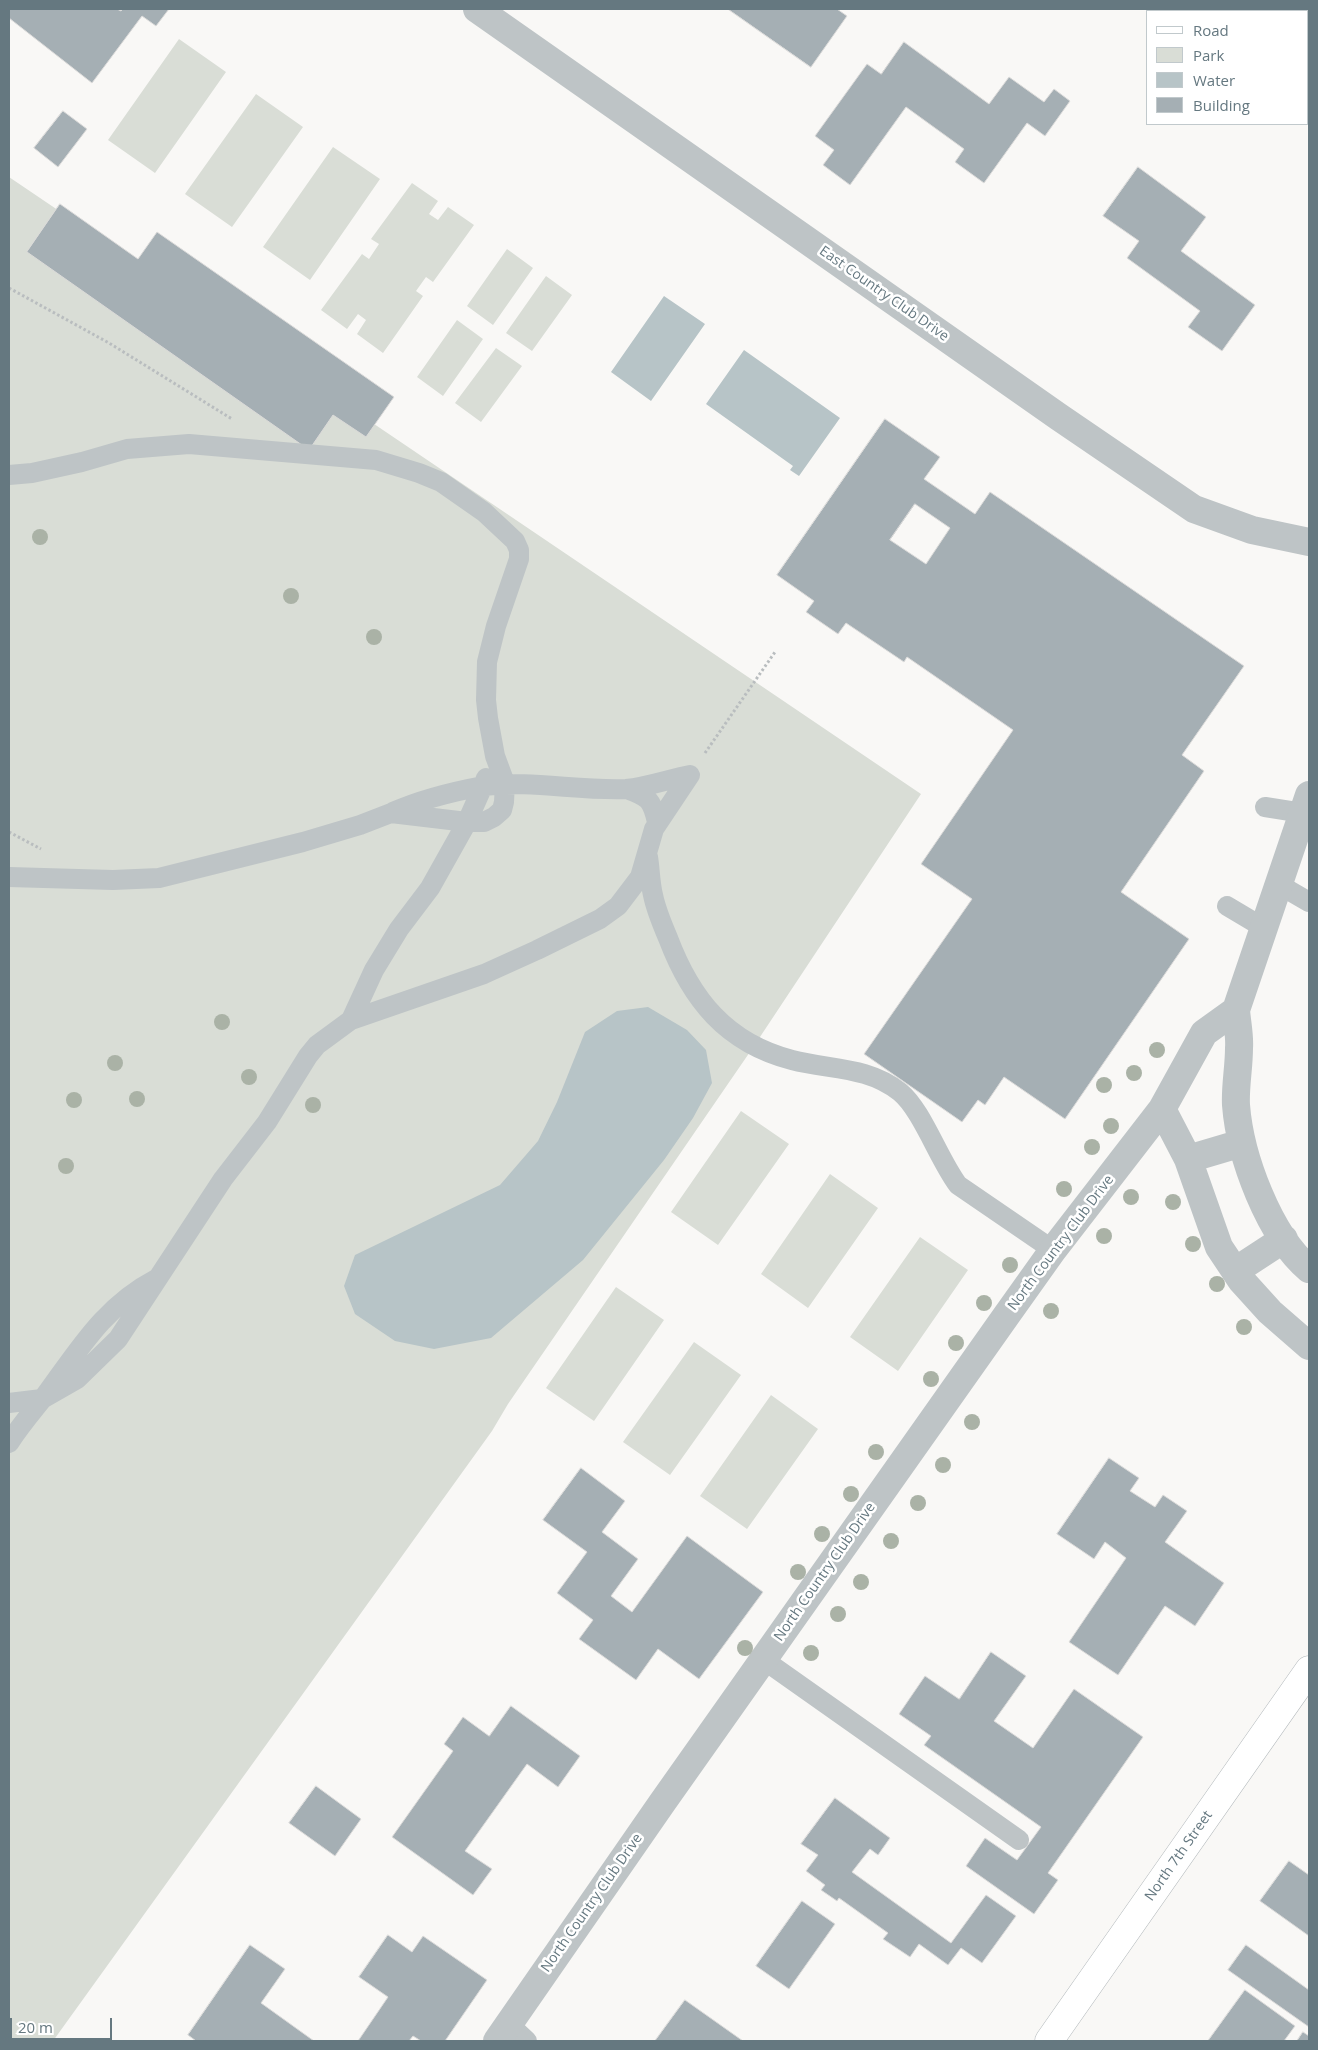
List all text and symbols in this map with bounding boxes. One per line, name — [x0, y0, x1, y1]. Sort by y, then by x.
legend — [1146, 10, 1308, 125]
text: Road — [1193, 20, 1229, 40]
text: Park — [1193, 45, 1224, 65]
text: Water — [1193, 70, 1235, 90]
text: Building — [1193, 95, 1250, 115]
street label: East Country Club Drive — [816, 243, 952, 345]
street label: North Country Club Drive — [1005, 1172, 1117, 1314]
street label: North Country Club Drive — [771, 1500, 879, 1644]
street label: North 7th Street — [1142, 1808, 1216, 1904]
street label: North Country Club Drive — [538, 1831, 646, 1975]
scale bar — [12, 2008, 115, 2040]
text: 20 m — [18, 2017, 53, 2037]

